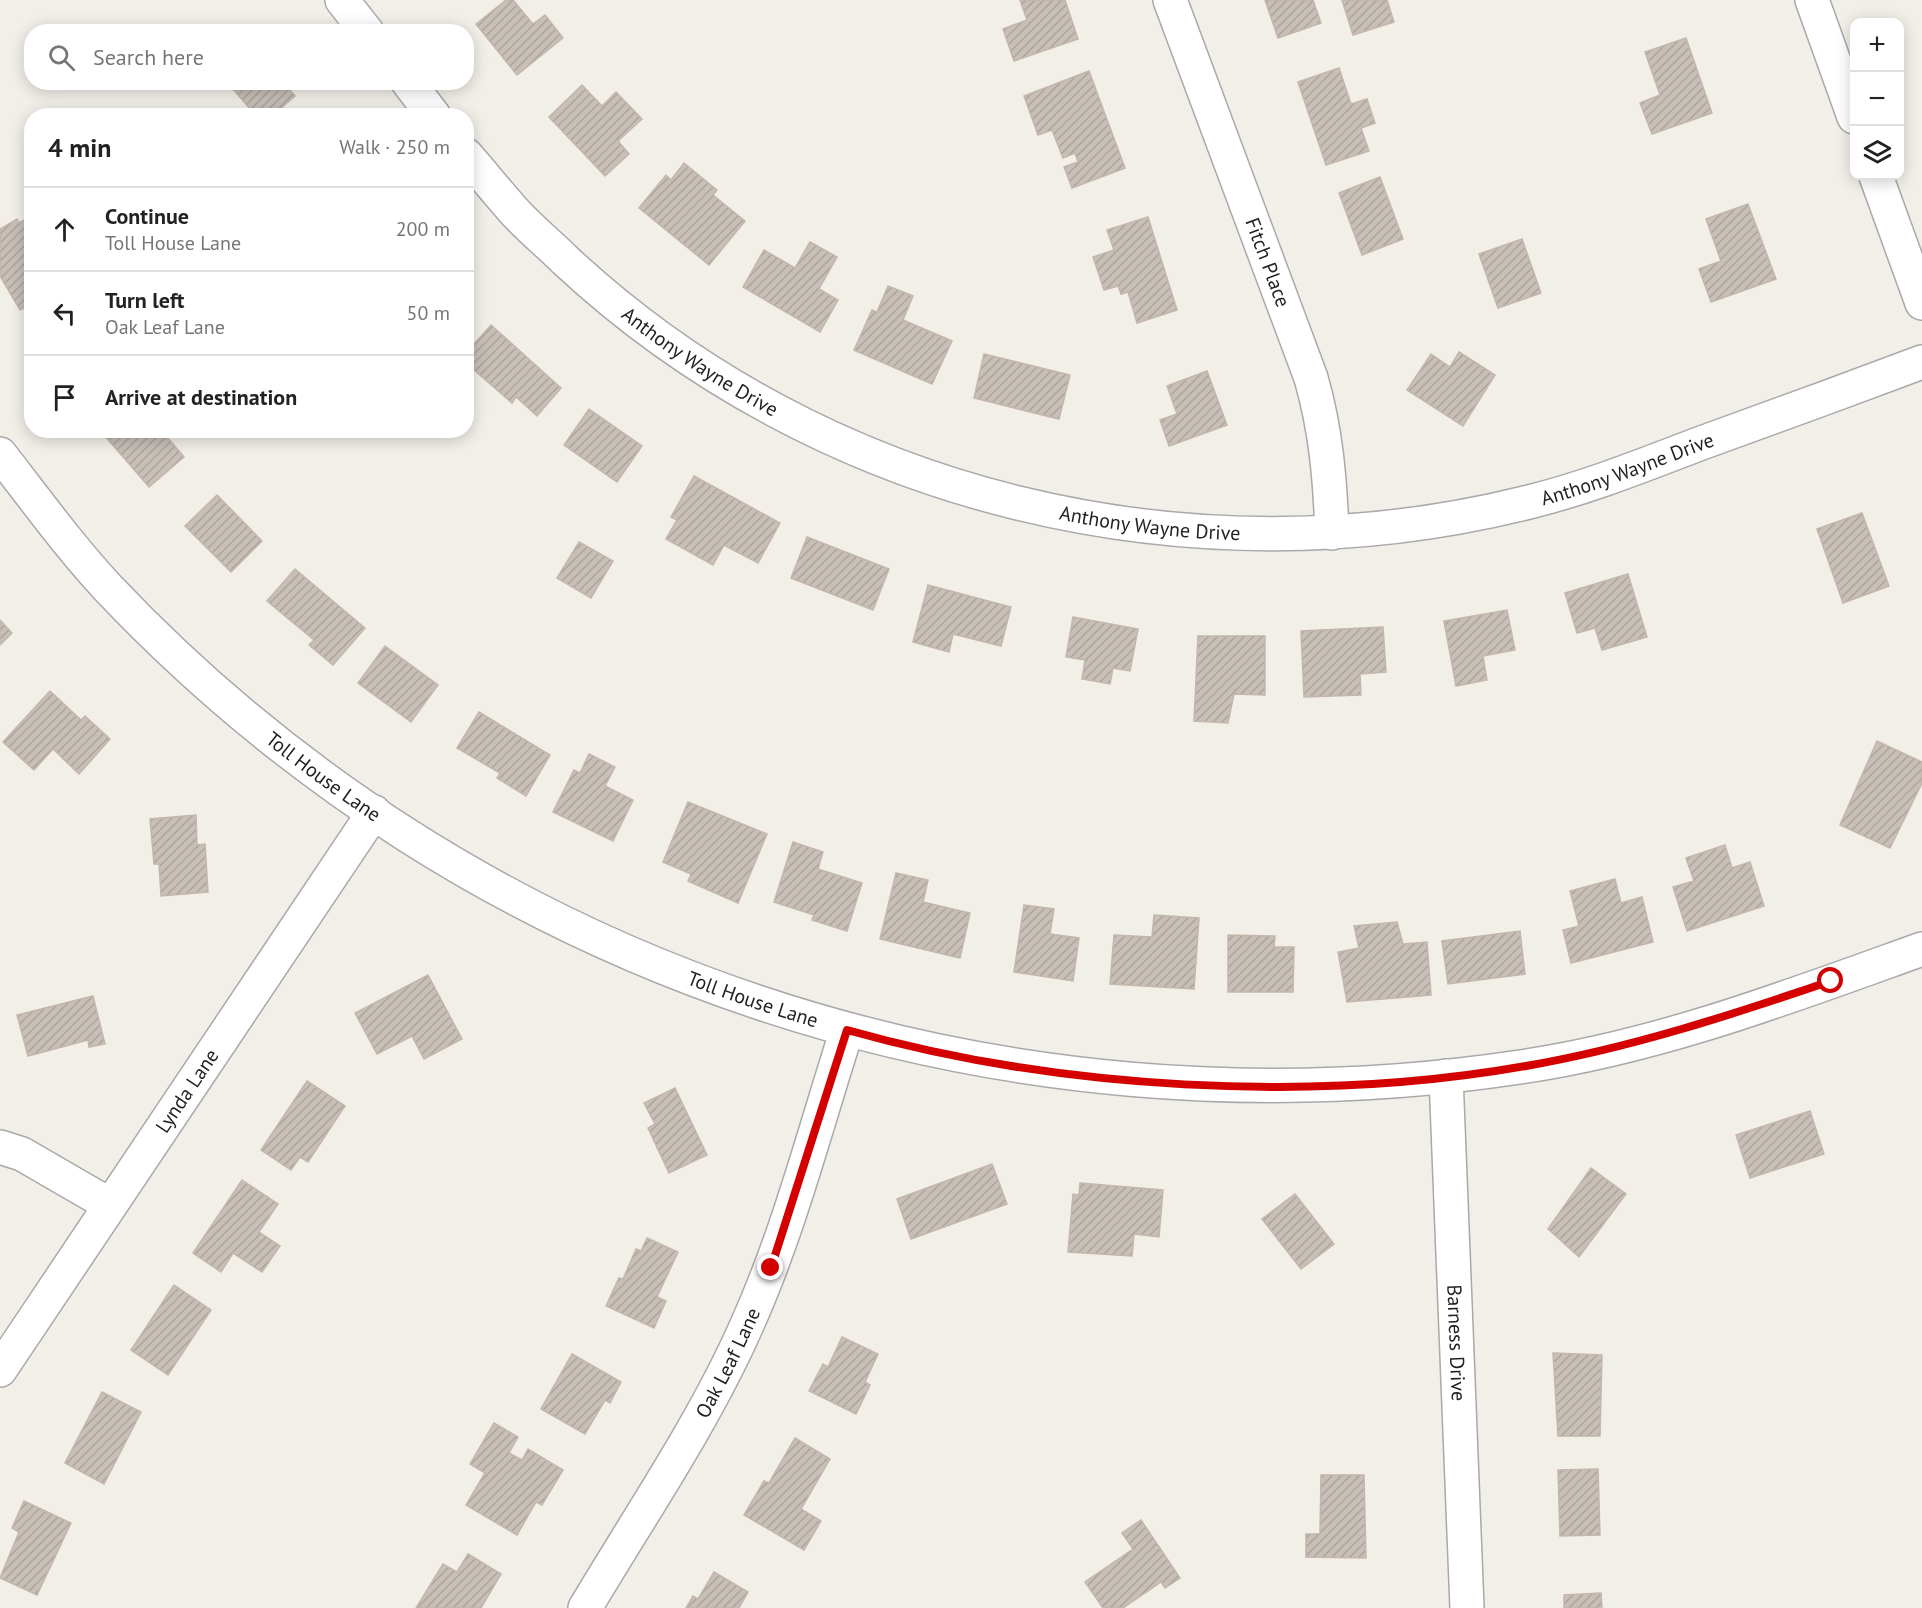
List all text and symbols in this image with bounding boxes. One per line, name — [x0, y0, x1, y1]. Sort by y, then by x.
map controls — [1850, 18, 1904, 180]
button: + — [1850, 18, 1904, 72]
search box — [24, 24, 474, 90]
icon: search — [45, 41, 78, 74]
text: Search here — [93, 43, 204, 71]
button: − — [1850, 72, 1904, 126]
button: layers — [1850, 126, 1904, 180]
text: 4 min — [48, 131, 111, 164]
text: Walk · 250 m — [339, 134, 450, 160]
text: Continue — [105, 202, 189, 230]
icon: ahead — [48, 213, 81, 246]
street label: Fitch Place — [1239, 214, 1296, 311]
text: 200 m — [396, 216, 450, 242]
text: Toll House Lane — [105, 230, 241, 256]
text: Turn left — [105, 286, 185, 314]
icon: left — [48, 297, 81, 330]
text: 50 m — [407, 300, 450, 326]
street label: Anthony Wayne Drive — [616, 301, 783, 422]
text: Oak Leaf Lane — [105, 314, 225, 340]
icon: arrive — [48, 381, 81, 414]
text: Arrive at destination — [105, 383, 297, 411]
street label: Anthony Wayne Drive — [1538, 427, 1717, 511]
street label: Anthony Wayne Drive — [1057, 500, 1241, 546]
street label: Toll House Lane — [261, 726, 386, 827]
street label: Toll House Lane — [684, 965, 821, 1033]
route start — [1817, 967, 1843, 993]
street label: Lynda Lane — [150, 1044, 225, 1138]
route end — [757, 1254, 783, 1280]
street label: Barness Drive — [1441, 1284, 1472, 1402]
street label: Oak Leaf Lane — [689, 1304, 766, 1423]

